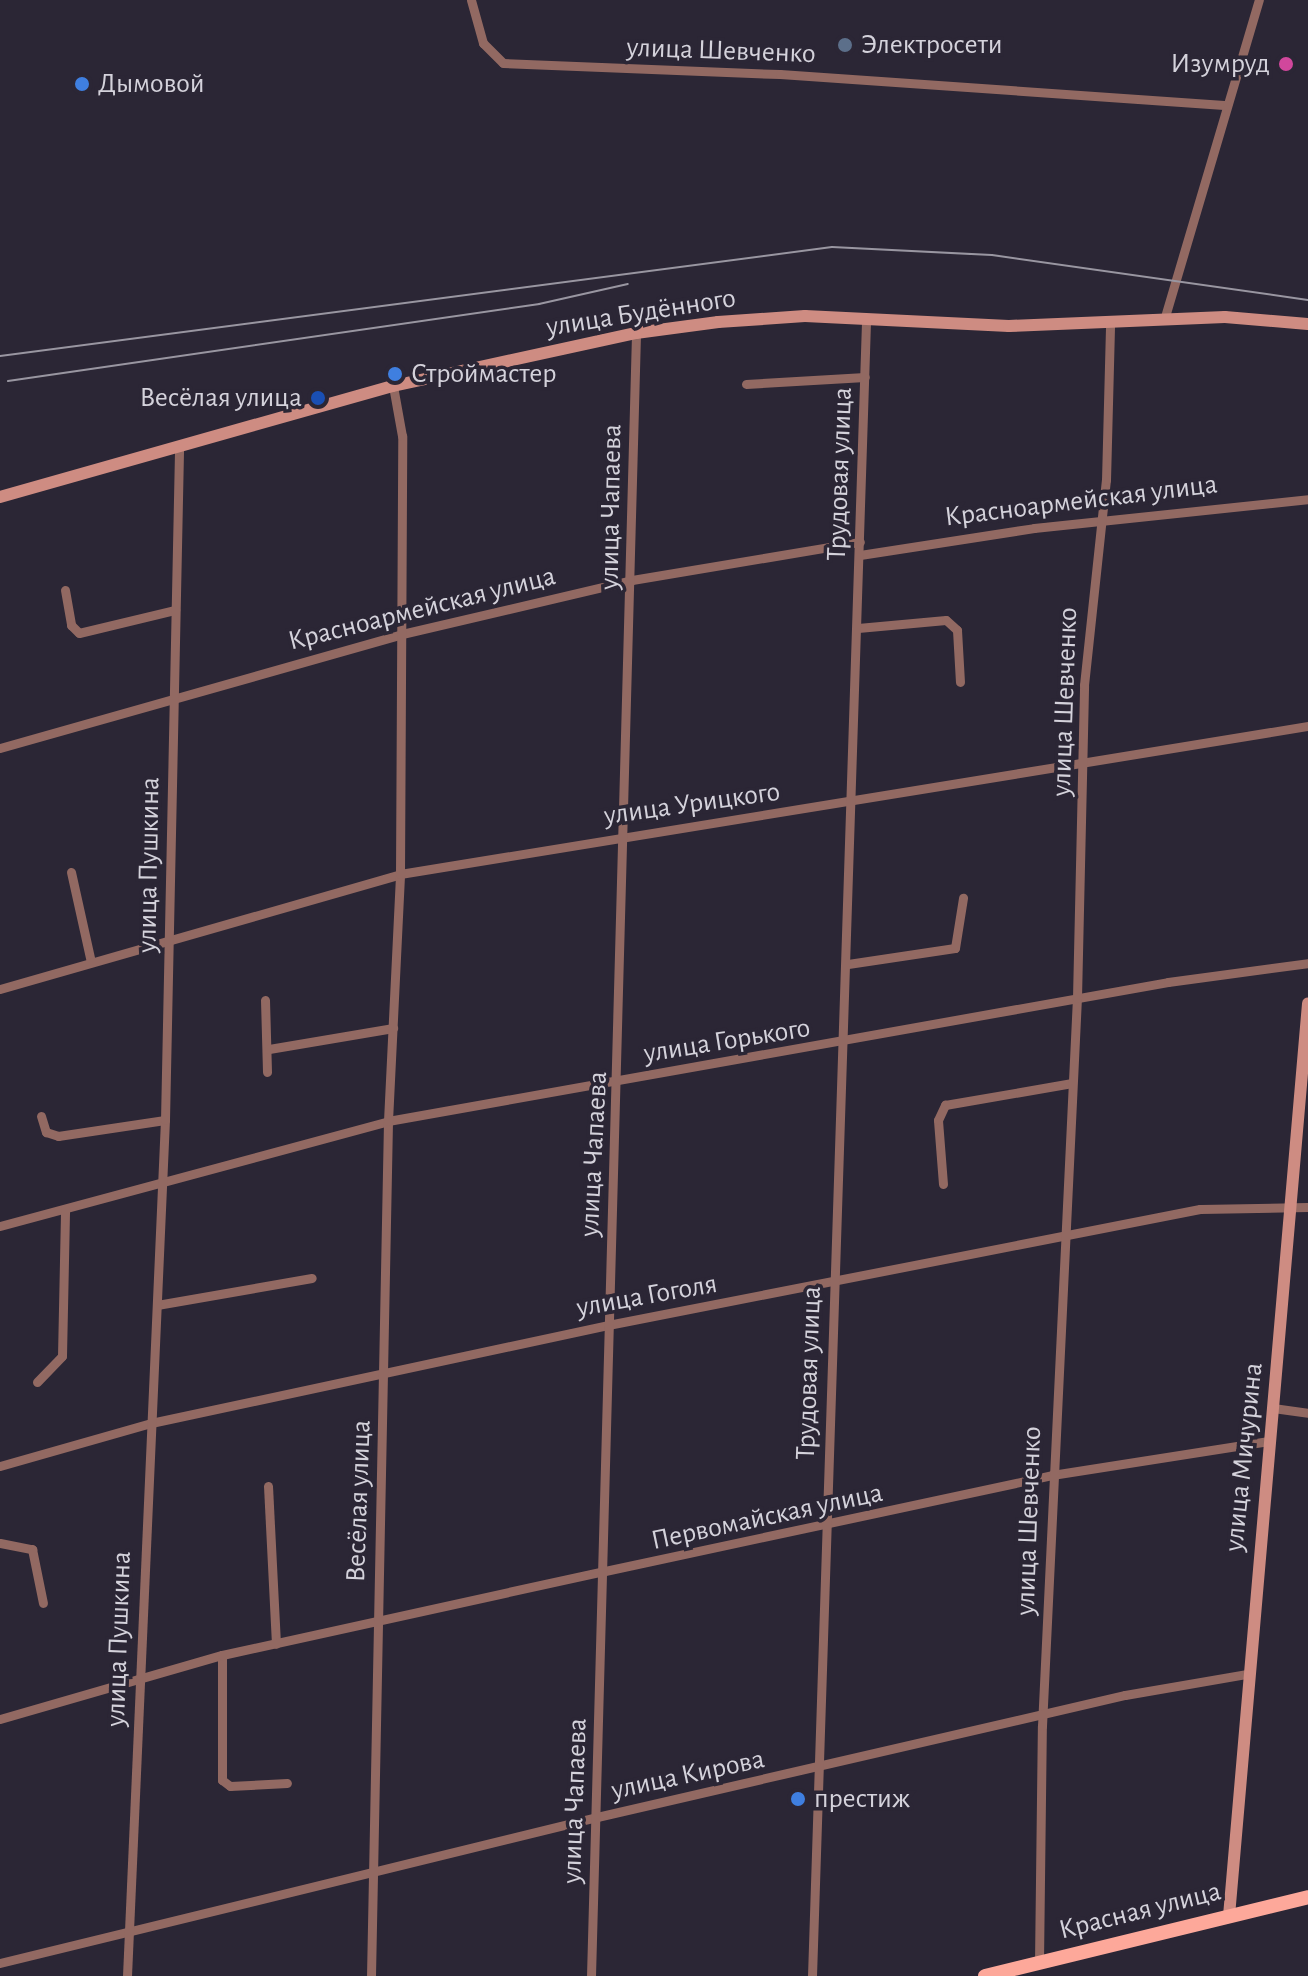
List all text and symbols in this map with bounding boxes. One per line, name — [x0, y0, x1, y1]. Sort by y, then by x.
place label: Электросети — [861, 28, 1003, 62]
street label: улица Шевченко — [626, 31, 816, 71]
marker: Электросети — [836, 36, 854, 54]
place label: Изумруд — [1170, 47, 1270, 81]
marker: Изумруд — [1277, 55, 1295, 73]
place label: Дымовой — [98, 67, 204, 101]
marker: Дымовой — [73, 75, 91, 93]
street label: улица Будённого — [544, 281, 738, 345]
place label: Строймастер — [411, 357, 556, 391]
marker: Строймастер — [386, 365, 404, 383]
place label: Весёлая улица — [140, 381, 302, 415]
street label: Трудовая улица — [820, 387, 860, 561]
marker: Весёлая улица — [309, 389, 327, 407]
street label: улица Чапаева — [593, 424, 629, 590]
street label: Красноармейская улица — [943, 468, 1219, 534]
street label: Красноармейская улица — [285, 560, 559, 658]
street label: улица Шевченко — [1045, 607, 1085, 797]
street label: улица Урицкого — [602, 775, 782, 833]
street label: улица Пушкина — [131, 777, 167, 953]
street label: улица Горького — [641, 1011, 813, 1071]
street label: улица Чапаева — [573, 1070, 615, 1238]
street label: улица Гоголя — [574, 1267, 720, 1325]
street label: Трудовая улица — [789, 1286, 829, 1460]
street label: улица Мичурина — [1217, 1361, 1271, 1553]
street label: Весёлая улица — [339, 1419, 379, 1583]
street label: улица Шевченко — [1009, 1426, 1049, 1616]
street label: Первомайская улица — [648, 1476, 886, 1558]
street label: улица Пушкина — [99, 1551, 139, 1727]
street label: улица Чапаева — [555, 1718, 595, 1884]
street label: улица Кирова — [608, 1742, 768, 1808]
place label: престиж — [814, 1782, 910, 1816]
marker: престиж — [789, 1790, 807, 1808]
street label: Красная улица — [1055, 1875, 1225, 1947]

